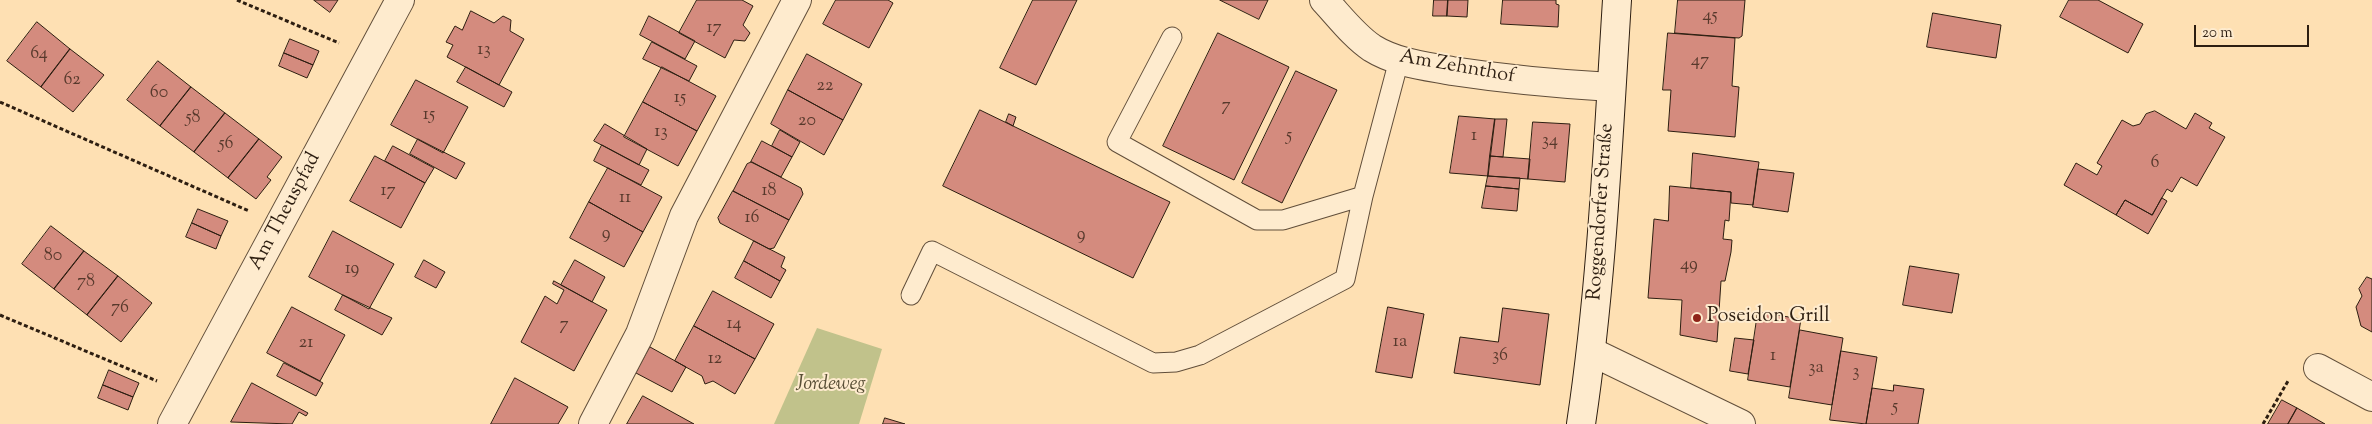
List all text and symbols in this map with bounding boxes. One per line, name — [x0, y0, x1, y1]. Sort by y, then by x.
house number: 45 — [1702, 6, 1718, 28]
scale bar — [2197, 15, 2312, 47]
house number: 17 — [706, 18, 722, 40]
text: 20 m — [2202, 23, 2233, 44]
house number: 13 — [477, 40, 491, 62]
house number: 64 — [30, 44, 48, 66]
street label: Am Zehnthof — [1397, 46, 1517, 90]
house number: 47 — [1691, 51, 1709, 73]
house number: 62 — [63, 70, 81, 92]
house number: 22 — [817, 76, 833, 98]
house number: 60 — [150, 83, 168, 105]
house number: 15 — [674, 88, 686, 110]
house number: 7 — [1221, 96, 1231, 118]
house number: 15 — [423, 105, 435, 127]
house number: 58 — [185, 108, 201, 130]
house number: 20 — [798, 111, 816, 133]
house number: 13 — [654, 122, 668, 144]
street label: Roggendorfer Straße — [1584, 123, 1620, 301]
house number: 5 — [1286, 126, 1292, 148]
house number: 1 — [1471, 126, 1477, 148]
house number: 34 — [1542, 131, 1558, 153]
house number: 56 — [218, 134, 234, 156]
street label: Am Theuspfad — [245, 149, 327, 275]
house number: 6 — [2151, 153, 2159, 175]
house number: 17 — [380, 181, 396, 203]
house number: 18 — [761, 181, 777, 203]
house number: 11 — [619, 188, 631, 210]
house number: 16 — [744, 208, 760, 230]
house number: 9 — [602, 224, 610, 246]
house number: 9 — [1077, 225, 1085, 247]
house number: 80 — [44, 246, 62, 268]
house number: 49 — [1680, 255, 1698, 277]
house number: 19 — [345, 259, 359, 281]
house number: 78 — [77, 272, 95, 294]
house number: 76 — [111, 298, 129, 320]
place label: Poseidon Grill — [1707, 306, 1830, 330]
marker: Poseidon Grill — [1691, 312, 1703, 324]
house number: 14 — [726, 314, 742, 336]
house number: 7 — [559, 315, 569, 337]
house number: 1a — [1393, 332, 1407, 354]
house number: 21 — [299, 333, 313, 355]
house number: 36 — [1492, 346, 1508, 368]
house number: 1 — [1770, 346, 1776, 368]
house number: 12 — [708, 349, 722, 371]
house number: 3a — [1808, 358, 1824, 380]
house number: 3 — [1852, 362, 1860, 384]
park label: Jordeweg — [796, 374, 866, 398]
house number: 5 — [1892, 397, 1898, 419]

